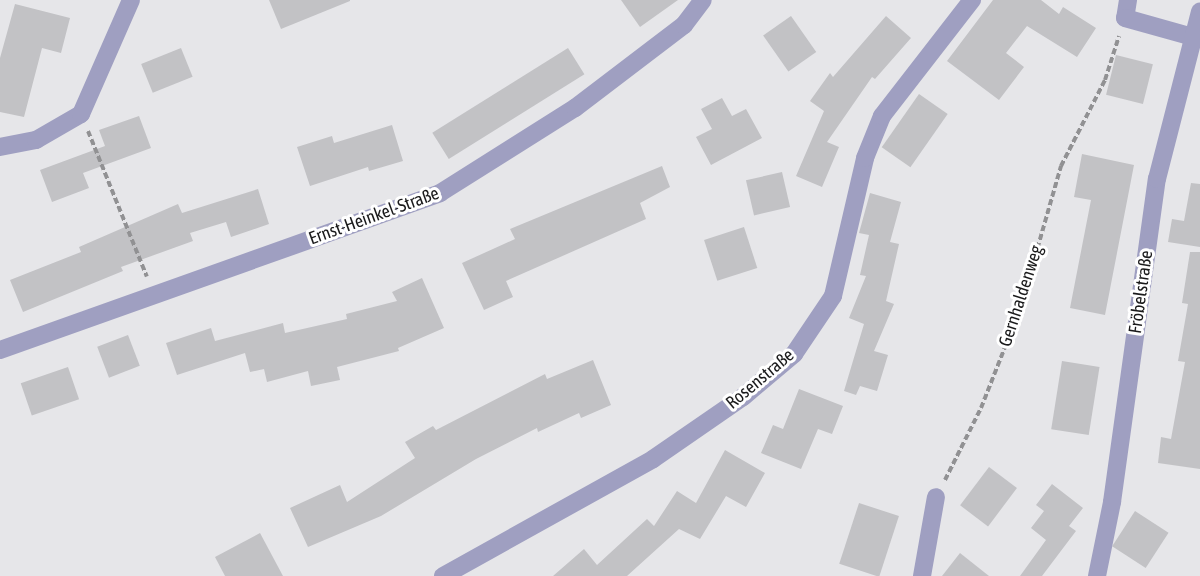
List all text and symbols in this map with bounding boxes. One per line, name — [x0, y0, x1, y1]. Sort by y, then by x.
street label: Ernst-Heinkel-Straße — [306, 182, 442, 250]
street label: Gernhaldenweg — [994, 243, 1048, 349]
street label: Fröbelstraße — [1124, 249, 1158, 335]
street label: Rosenstraße — [722, 344, 798, 414]

